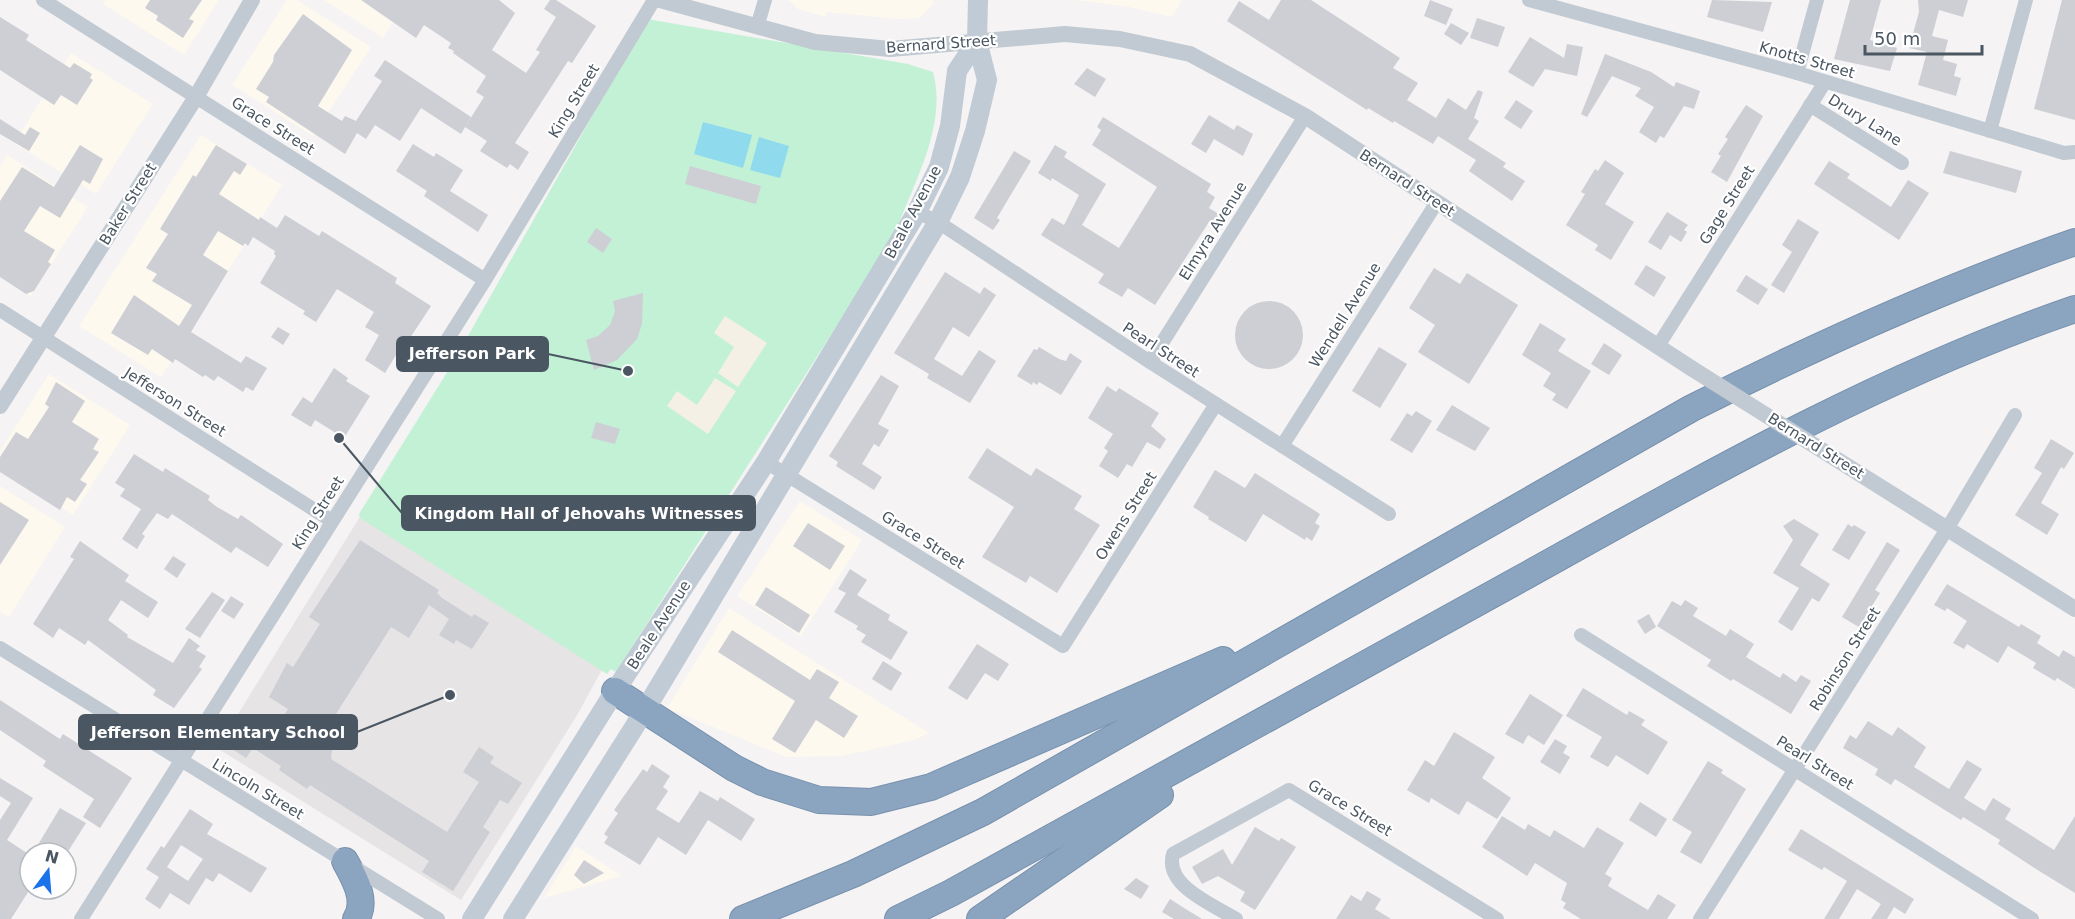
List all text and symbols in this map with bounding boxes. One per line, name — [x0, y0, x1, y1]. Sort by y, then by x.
scale bar — [1865, 18, 1982, 56]
text: 50 m — [1874, 28, 1920, 49]
street label: Bernard Street — [886, 31, 997, 57]
street label: Knotts Street — [1757, 38, 1857, 82]
street label: King Street — [545, 61, 603, 141]
street label: Drury Lane — [1825, 90, 1905, 150]
street label: Grace Street — [228, 93, 318, 159]
street label: Bernard Street — [1356, 146, 1458, 221]
street label: Baker Street — [96, 160, 160, 248]
street label: Beale Avenue — [881, 162, 945, 262]
street label: Gage Street — [1696, 162, 1759, 248]
street label: Elmyra Avenue — [1175, 178, 1251, 284]
street label: Wendell Avenue — [1305, 259, 1385, 371]
street label: Pearl Street — [1119, 319, 1203, 381]
callout: Jefferson Park — [397, 337, 548, 371]
text: Jefferson Park — [408, 344, 536, 363]
street label: Jefferson Street — [120, 363, 229, 440]
street label: Bernard Street — [1765, 409, 1867, 483]
street label: Owens Street — [1092, 468, 1160, 564]
street label: King Street — [288, 473, 348, 553]
callout: Kingdom Hall of Jehovahs Witnesses — [402, 496, 755, 530]
text: Kingdom Hall of Jehovahs Witnesses — [414, 504, 744, 523]
street label: Grace Street — [878, 507, 968, 573]
street label: Beale Avenue — [624, 577, 694, 673]
street label: Robinson Street — [1806, 604, 1884, 714]
callout: Jefferson Elementary School — [79, 715, 357, 749]
text: Jefferson Elementary School — [90, 723, 345, 742]
street label: Pearl Street — [1773, 732, 1857, 794]
street label: Lincoln Street — [209, 755, 307, 823]
street label: Grace Street — [1305, 776, 1395, 840]
north arrow — [18, 841, 78, 901]
text: N — [43, 846, 61, 868]

